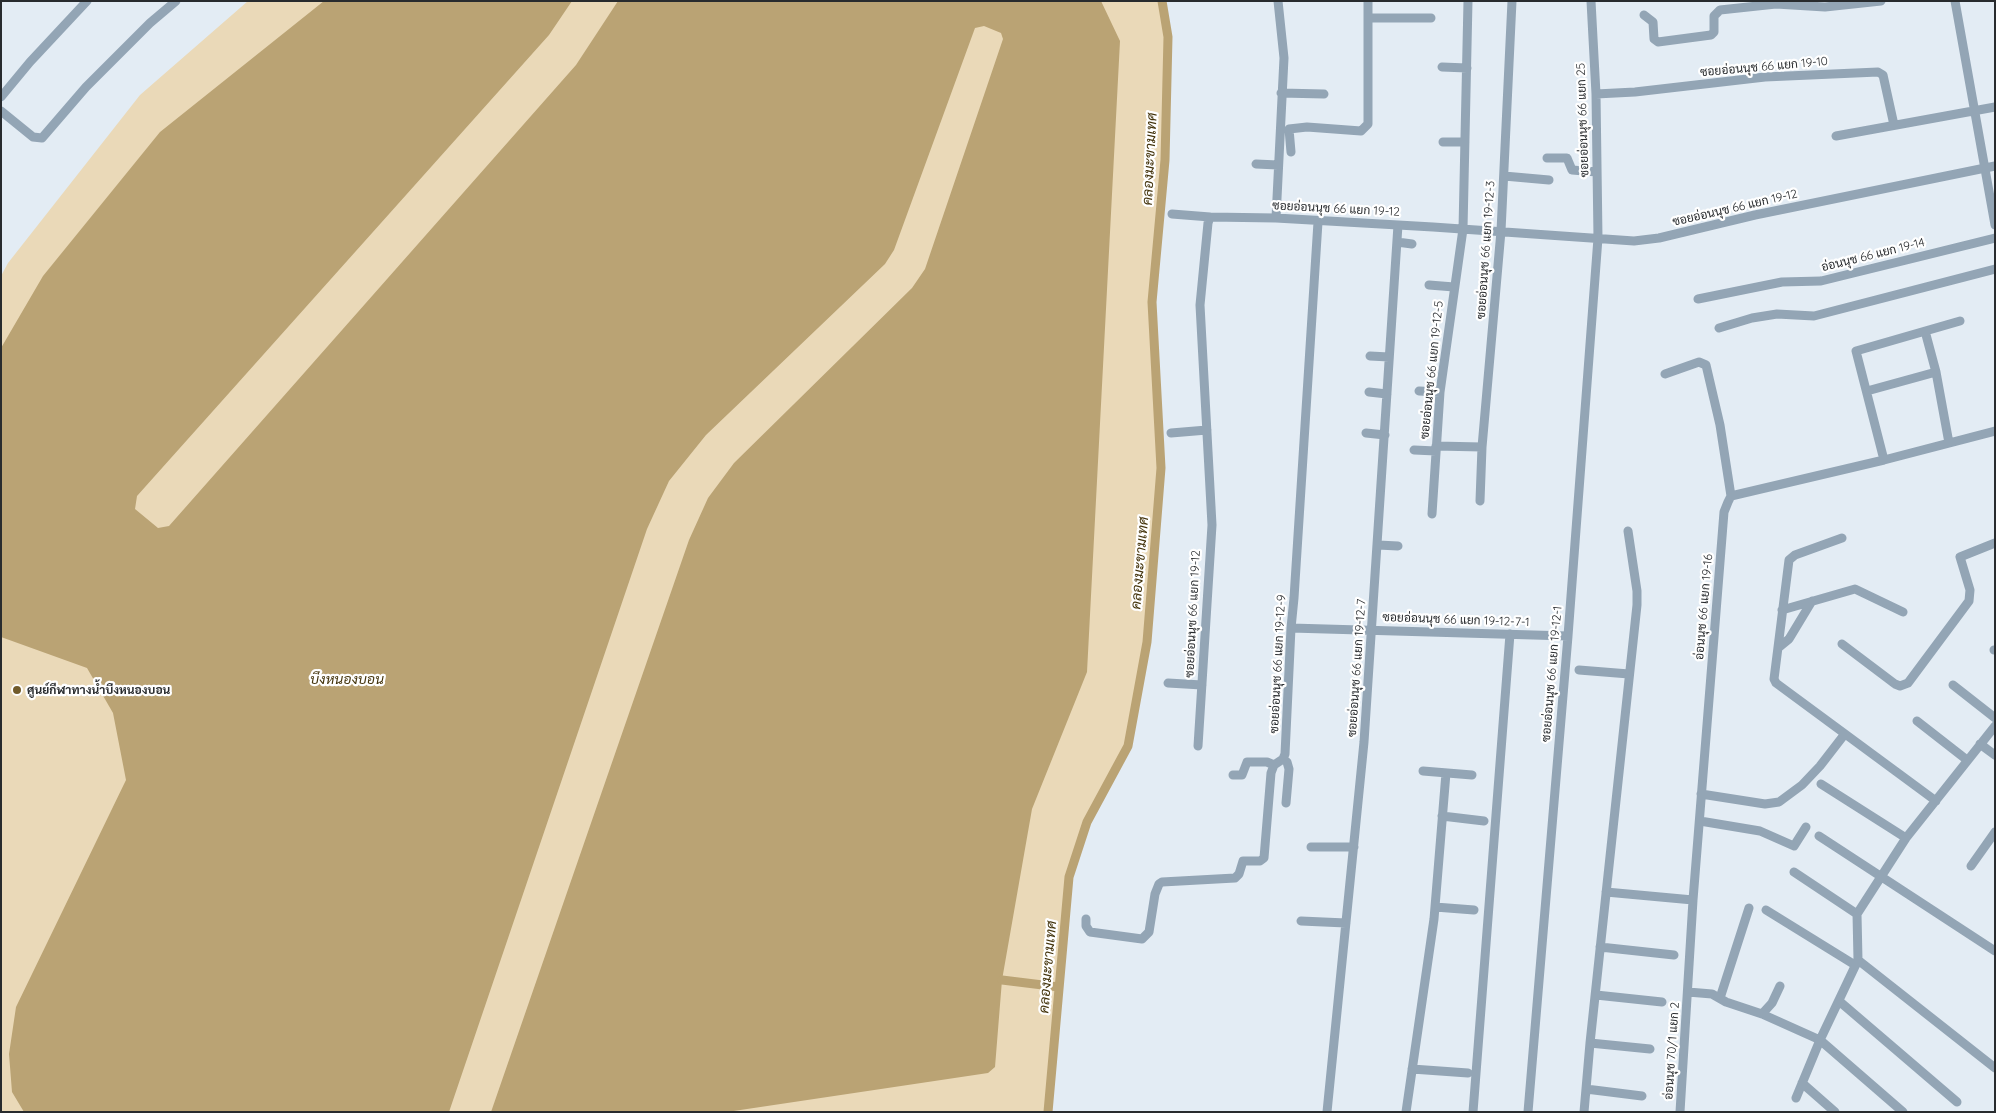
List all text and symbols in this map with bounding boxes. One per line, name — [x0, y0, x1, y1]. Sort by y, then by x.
street label: ซอยอ่อนนุช 66 แยก 19-10 — [1699, 54, 1829, 80]
street label: ซอยอ่อนนุช 66 แยก 25 — [1574, 62, 1592, 178]
water label: คลองมะขามเทศ — [1139, 112, 1161, 206]
street label: ซอยอ่อนนุช 66 แยก 19-12-3 — [1474, 180, 1498, 320]
street label: ซอยอ่อนนุช 66 แยก 19-12 — [1671, 187, 1799, 229]
street label: ซอยอ่อนนุช 66 แยก 19-12 — [1272, 198, 1400, 220]
street label: อ่อนนุช 66 แยก 19-14 — [1820, 235, 1926, 275]
street label: ซอยอ่อนนุช 66 แยก 19-12-5 — [1418, 300, 1446, 440]
water label: คลองมะขามเทศ — [1128, 516, 1152, 610]
street label: ซอยอ่อนนุช 66 แยก 19-12 — [1182, 550, 1204, 678]
street label: อ่อนนุช 66 แยก 19-16 — [1692, 553, 1716, 661]
street label: ซอยอ่อนนุช 66 แยก 19-12-9 — [1267, 594, 1289, 734]
street label: ซอยอ่อนนุช 66 แยก 19-12-7 — [1345, 598, 1369, 738]
street label: ซอยอ่อนนุช 66 แยก 19-12-1 — [1539, 605, 1565, 743]
street label: ซอยอ่อนนุช 66 แยก 19-12-7-1 — [1382, 610, 1530, 630]
water label: บึงหนองบอน — [310, 672, 384, 688]
place label: ศูนย์กีฬาทางน้ำบึงหนองบอน — [27, 683, 170, 697]
marker: ศูนย์กีฬาทางน้ำบึงหนองบอน — [11, 684, 23, 696]
water label: คลองมะขามเทศ — [1036, 920, 1060, 1014]
street label: อ่อนนุช 70/1 แยก 2 — [1661, 1002, 1683, 1100]

